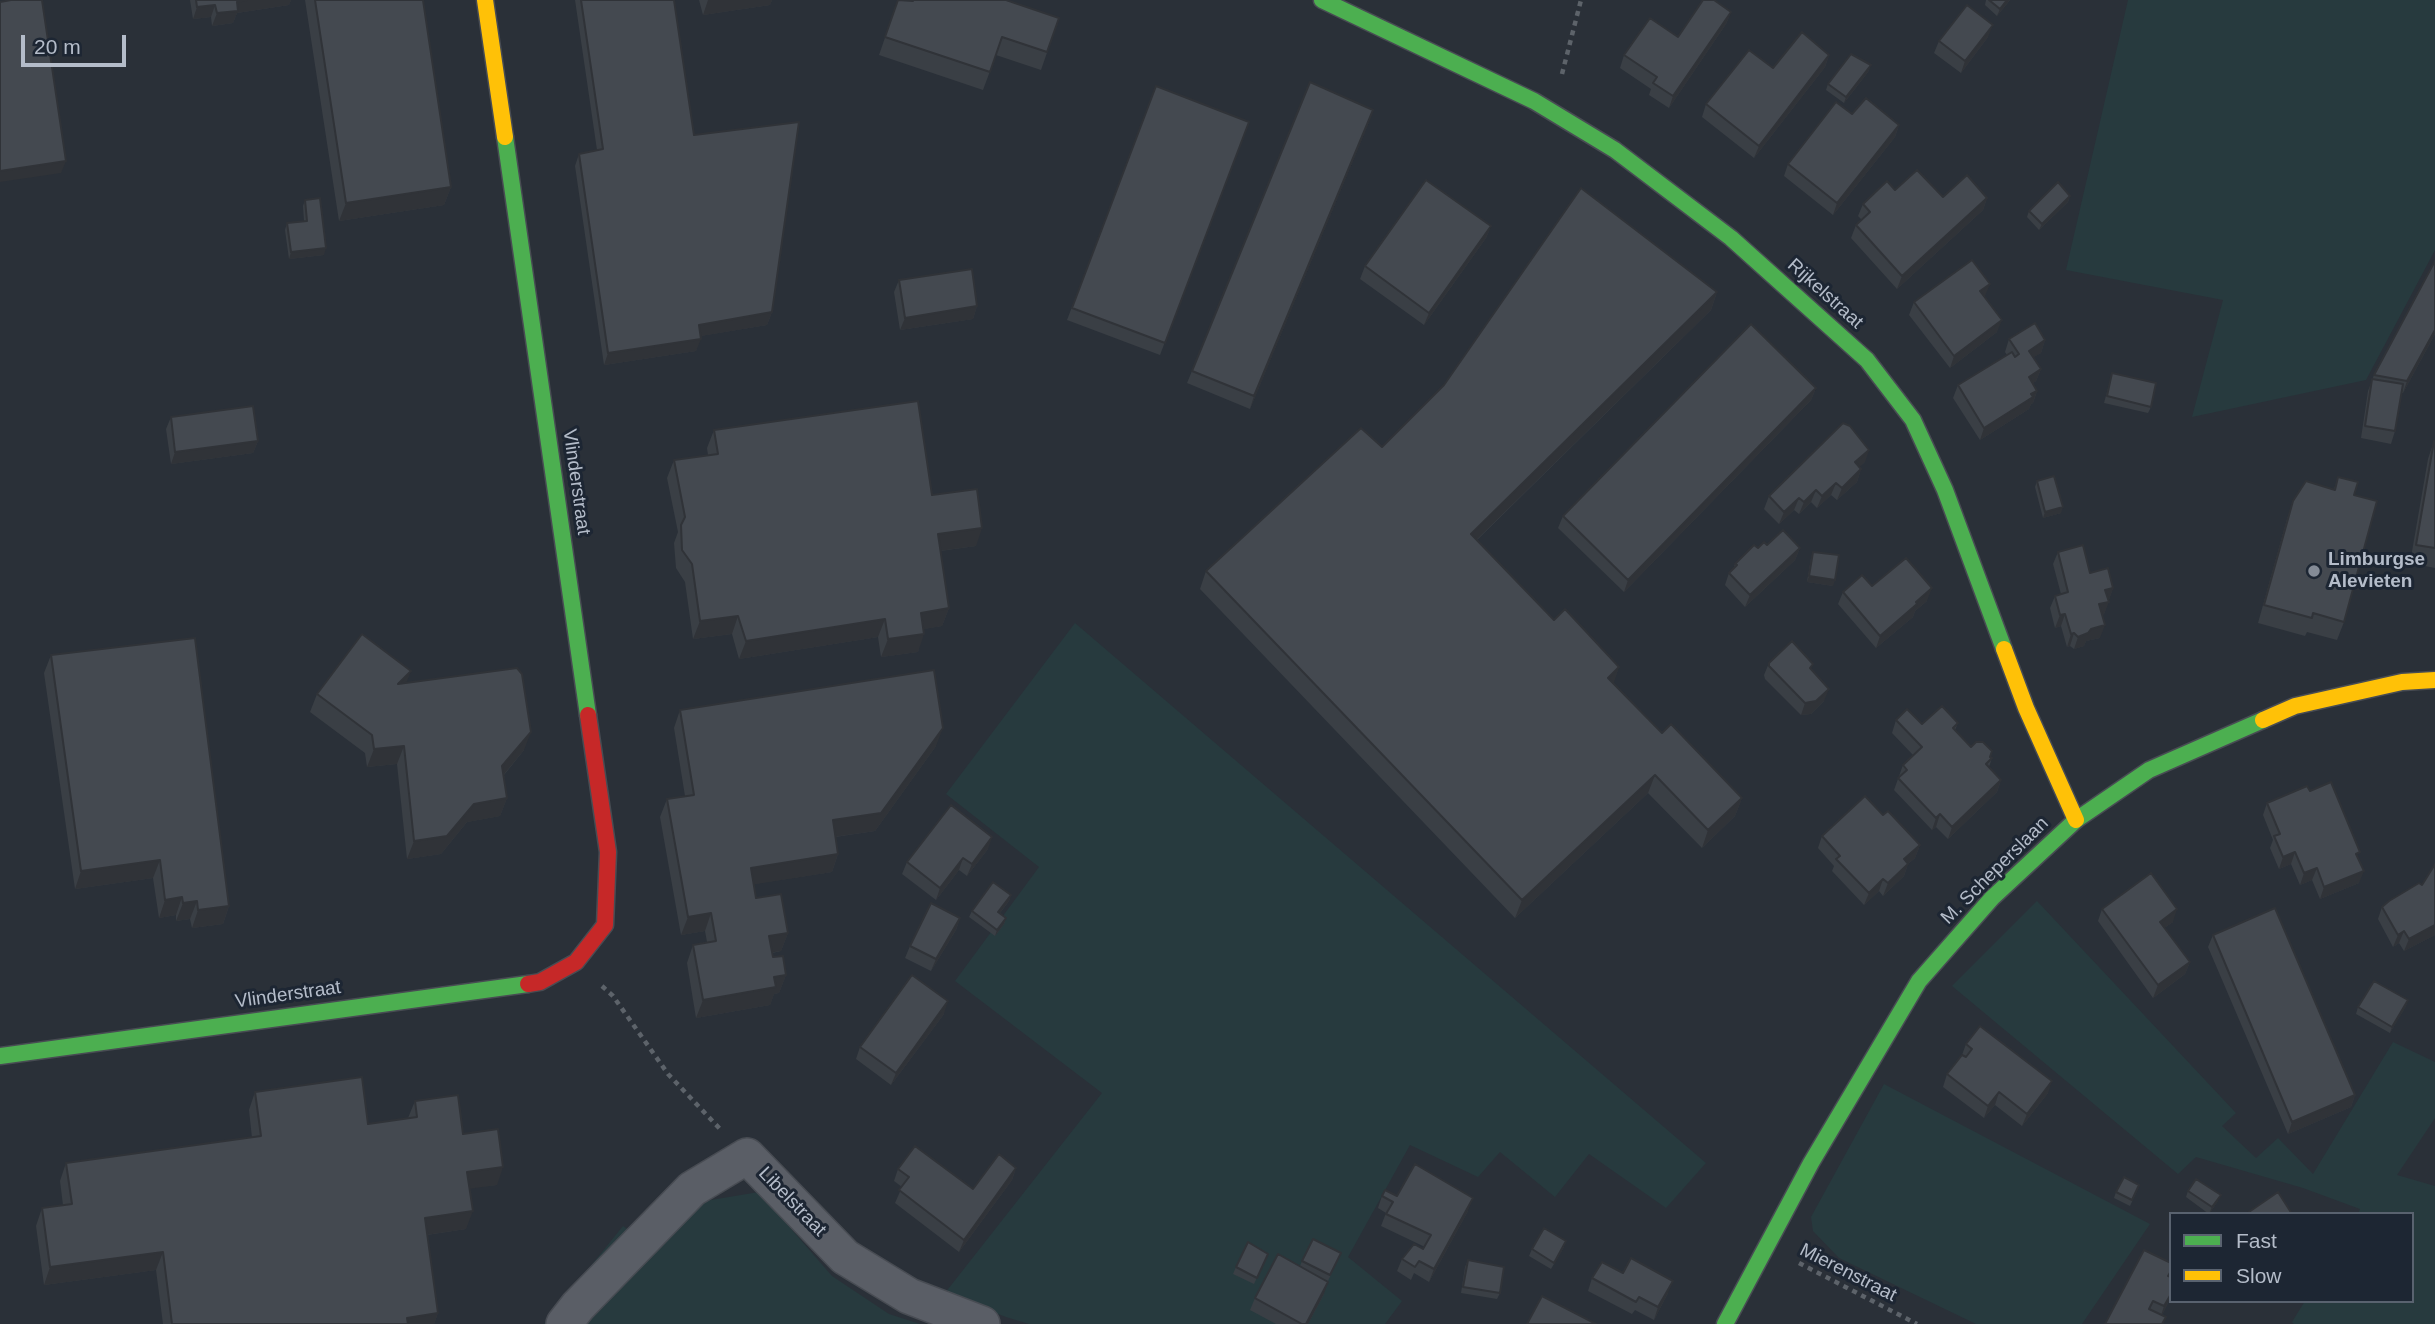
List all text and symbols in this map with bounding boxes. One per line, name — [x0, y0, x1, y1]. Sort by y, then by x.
scale bar — [24, 21, 130, 65]
text: 20 m — [34, 35, 81, 58]
street label: Rijkelstraat — [1782, 254, 1868, 334]
street label: Vlinderstraat — [557, 428, 595, 536]
place label: Limburgse Alevieten — [2328, 549, 2425, 593]
marker: Limburgse Alevieten — [2306, 563, 2322, 579]
street label: M. Scheperslaan — [1937, 813, 2053, 929]
street label: Vlinderstraat — [234, 976, 342, 1014]
street label: Libelstraat — [753, 1163, 831, 1241]
legend — [2169, 1212, 2414, 1303]
text: Fast — [2236, 1229, 2277, 1252]
street label: Mierenstraat — [1796, 1239, 1900, 1307]
text: Slow — [2236, 1264, 2282, 1287]

